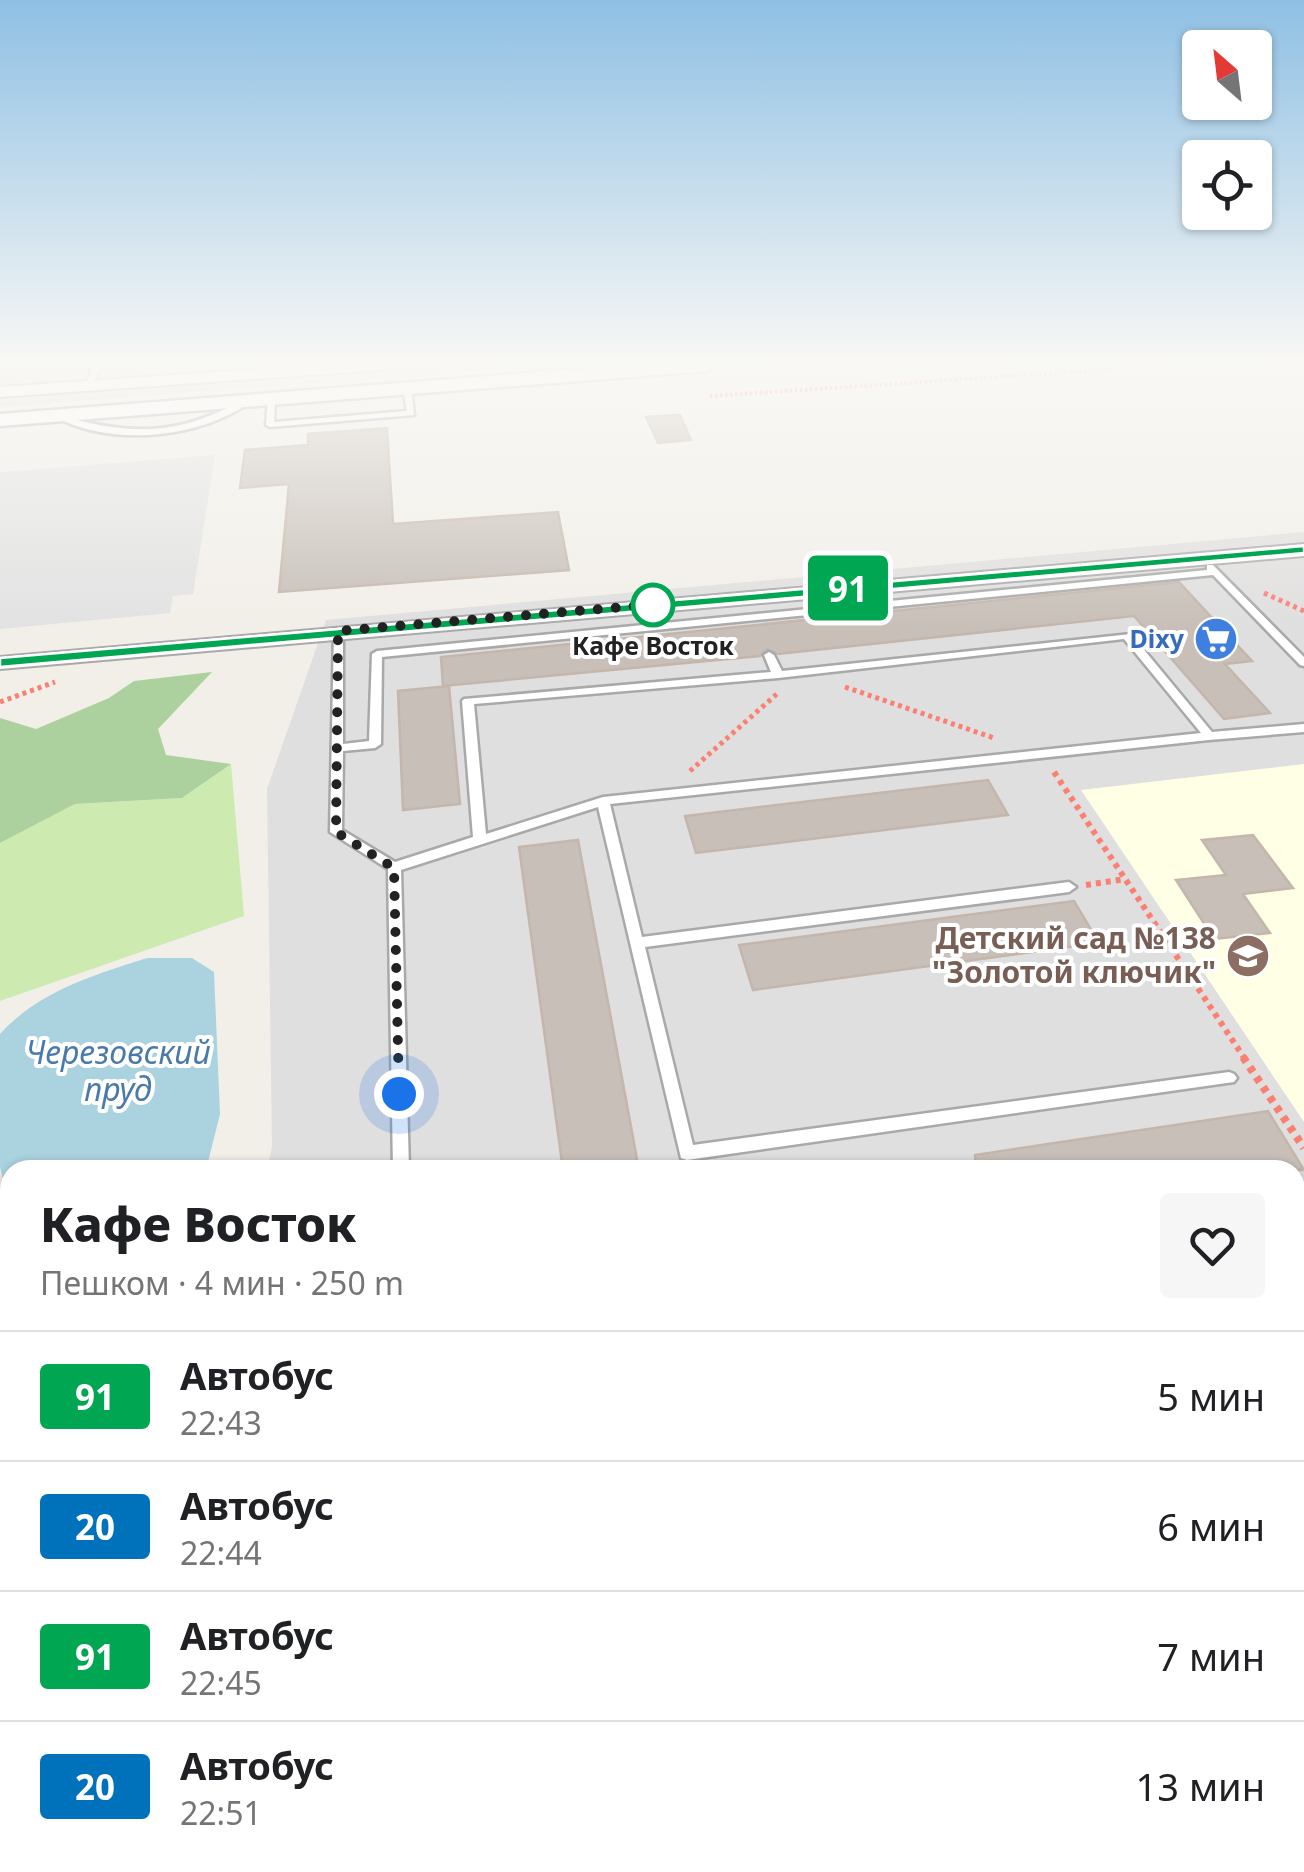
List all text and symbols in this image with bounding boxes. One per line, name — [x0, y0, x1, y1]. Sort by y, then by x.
north arrow — [1182, 30, 1272, 120]
map controls — [1182, 30, 1272, 230]
button: locate — [1182, 140, 1272, 230]
line badge: 91 — [803, 556, 893, 620]
text: 91 — [828, 565, 868, 612]
marker: Кафе Восток — [632, 584, 674, 626]
supermarket icon: Dixy — [1193, 616, 1239, 662]
place label: Dixy — [1129, 621, 1185, 655]
place label: Кафе Восток — [572, 628, 734, 662]
place label: Детский сад №138 "Золотой ключик" — [932, 917, 1216, 992]
school or university icon: Детский сад №138 "Золотой ключик" — [1225, 933, 1271, 979]
water label: Черезовский пруд — [25, 1030, 211, 1110]
your location — [374, 1069, 424, 1119]
text: Кафе Восток — [40, 1191, 356, 1256]
button: heart — [1160, 1193, 1265, 1298]
text: Пешком · 4 мин · 250 m — [40, 1261, 404, 1304]
text: Автобус — [180, 1349, 334, 1401]
text: 5 мин — [1157, 1370, 1265, 1422]
text: 91 — [75, 1373, 115, 1420]
text: 22:43 — [180, 1401, 262, 1444]
text: Автобус — [180, 1479, 334, 1531]
text: 6 мин — [1157, 1500, 1265, 1552]
text: 20 — [75, 1503, 115, 1550]
text: 22:44 — [180, 1531, 262, 1574]
text: Автобус — [180, 1609, 334, 1661]
text: 7 мин — [1157, 1630, 1265, 1682]
text: 91 — [75, 1633, 115, 1680]
text: 22:45 — [180, 1661, 262, 1704]
text: Автобус — [180, 1739, 334, 1791]
text: 13 мин — [1136, 1760, 1265, 1812]
text: 20 — [75, 1763, 115, 1810]
text: 22:51 — [180, 1791, 262, 1834]

